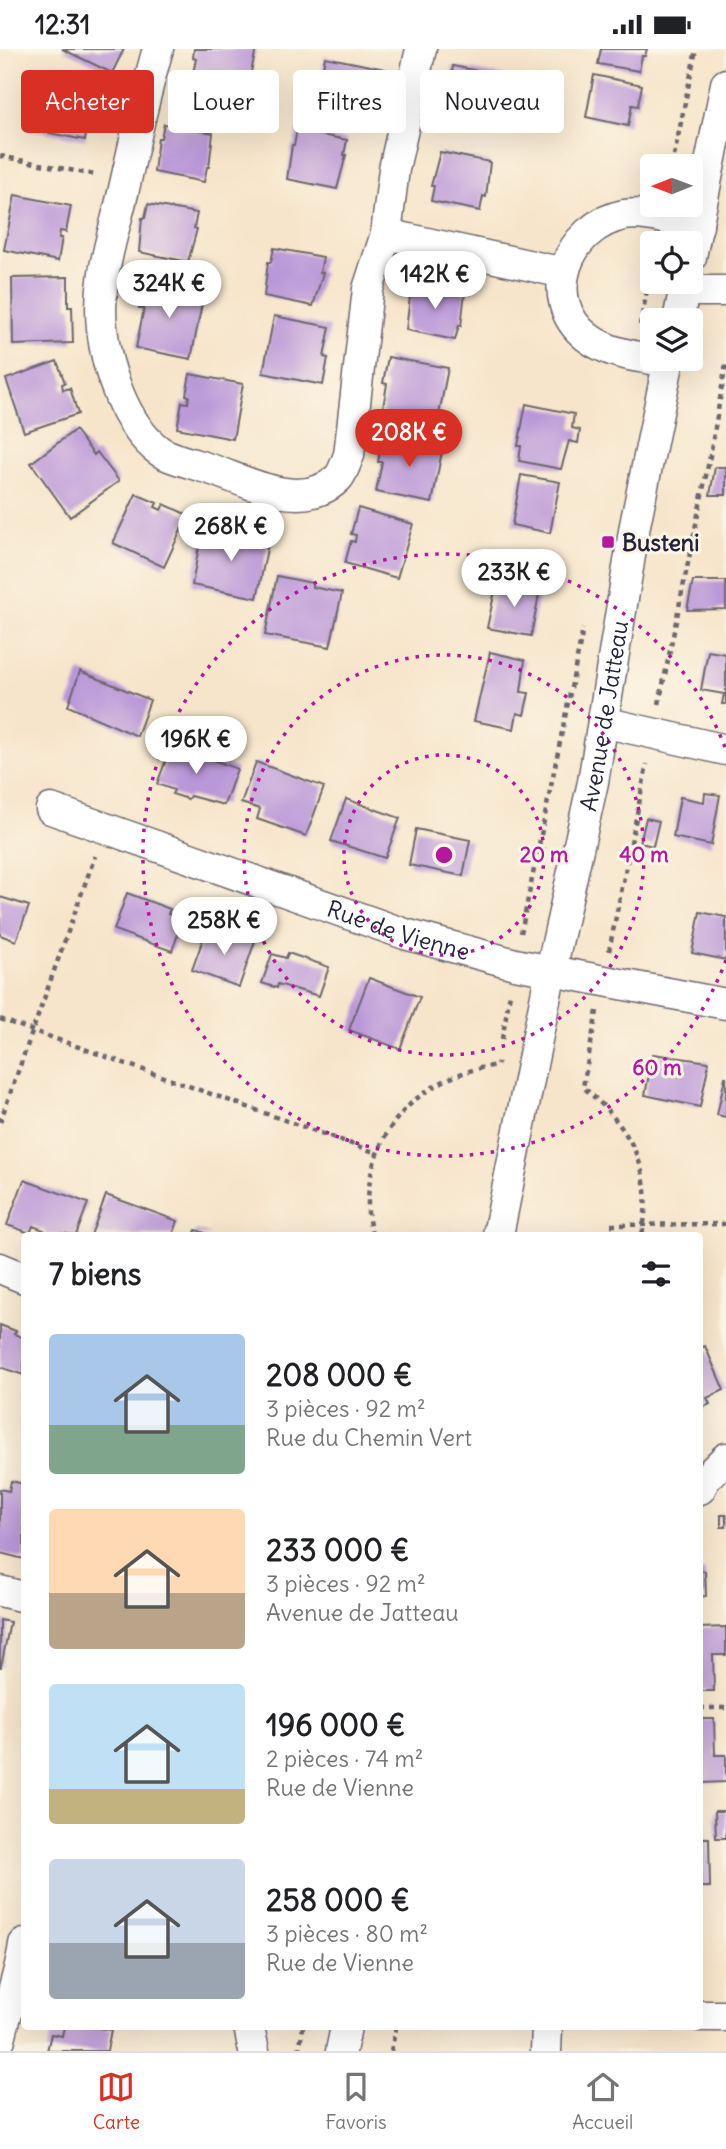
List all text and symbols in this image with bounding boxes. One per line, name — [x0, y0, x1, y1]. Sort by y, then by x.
text: 12:31 — [35, 8, 90, 41]
chip: Acheter — [21, 70, 154, 133]
chip: Louer — [168, 70, 279, 133]
chip: Filtres — [293, 70, 406, 133]
chip: Nouveau — [420, 70, 564, 133]
north arrow — [640, 154, 704, 217]
map controls — [640, 154, 703, 371]
button: locate — [640, 231, 703, 294]
pin: 142K € — [378, 251, 492, 311]
text: 142K € — [400, 259, 470, 288]
pin: 324K € — [112, 261, 226, 320]
text: 324K € — [132, 268, 206, 297]
button: layers — [640, 308, 703, 371]
pin: 208K € — [352, 409, 466, 469]
text: 208K € — [371, 417, 447, 446]
pin: 268K € — [174, 503, 288, 563]
text: 268K € — [194, 511, 268, 540]
place label: Busteni — [622, 528, 699, 557]
marker: Busteni — [600, 534, 616, 550]
pin: 233K € — [457, 549, 571, 609]
text: 233K € — [477, 557, 551, 586]
street label: Avenue de Jatteau — [572, 618, 634, 814]
pin: 196K € — [139, 717, 253, 776]
text: 196K € — [161, 724, 231, 753]
text: 20 m — [520, 841, 569, 868]
text: 40 m — [619, 841, 669, 868]
centre of rings — [432, 843, 456, 867]
street label: Rue de Vienne — [323, 893, 473, 966]
pin: 258K € — [167, 897, 281, 957]
text: 258K € — [187, 905, 261, 934]
text: 60 m — [632, 1054, 682, 1081]
text: 7 biens — [49, 1255, 141, 1293]
icon: filters — [637, 1255, 675, 1293]
text: 208 000 € — [266, 1356, 412, 1394]
icon: home — [105, 1362, 189, 1446]
text: 3 pièces · 92 m² — [266, 1394, 425, 1423]
text: Rue du Chemin Vert — [266, 1423, 472, 1452]
text: 233 000 € — [266, 1531, 409, 1569]
icon: home — [105, 1537, 189, 1621]
text: 3 pièces · 92 m² — [266, 1569, 425, 1598]
text: Avenue de Jatteau — [266, 1598, 459, 1627]
text: 196 000 € — [266, 1706, 405, 1744]
icon: home — [105, 1712, 189, 1796]
text: 2 pièces · 74 m² — [266, 1744, 423, 1773]
text: Rue de Vienne — [266, 1773, 414, 1802]
text: 258 000 € — [266, 1881, 410, 1919]
icon: home — [105, 1887, 189, 1971]
text: 3 pièces · 80 m² — [266, 1919, 428, 1948]
text: Rue de Vienne — [266, 1948, 414, 1977]
tab: Carte — [93, 2068, 140, 2134]
tab: Favoris — [326, 2068, 387, 2134]
tab: Accueil — [572, 2068, 633, 2134]

